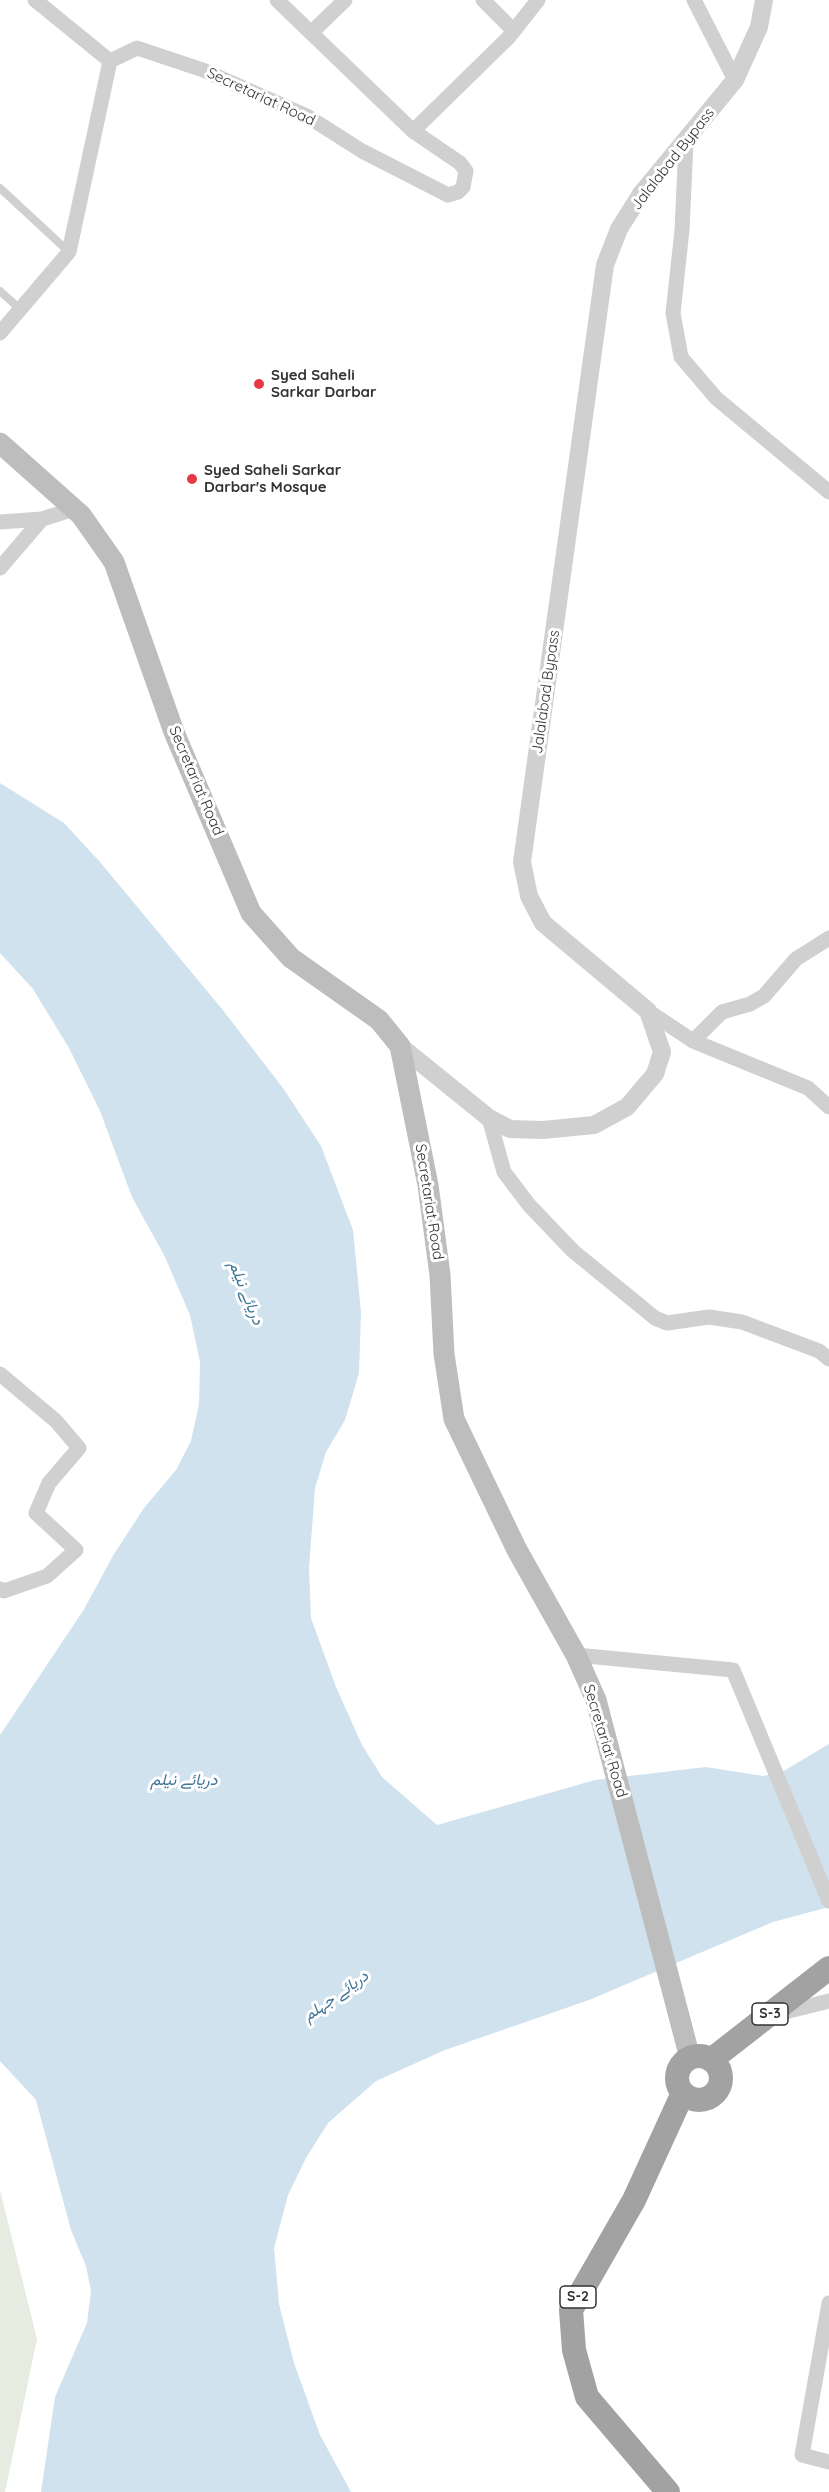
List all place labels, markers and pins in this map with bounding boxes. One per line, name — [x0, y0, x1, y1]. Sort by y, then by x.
place label: Syed Saheli Sarkar Darbar — [271, 366, 376, 401]
marker: Syed Saheli Sarkar Darbar — [252, 377, 266, 391]
place label: Syed Saheli Sarkar Darbar's Mosque — [204, 461, 341, 496]
marker: Syed Saheli Sarkar Darbar's Mosque — [185, 472, 199, 486]

